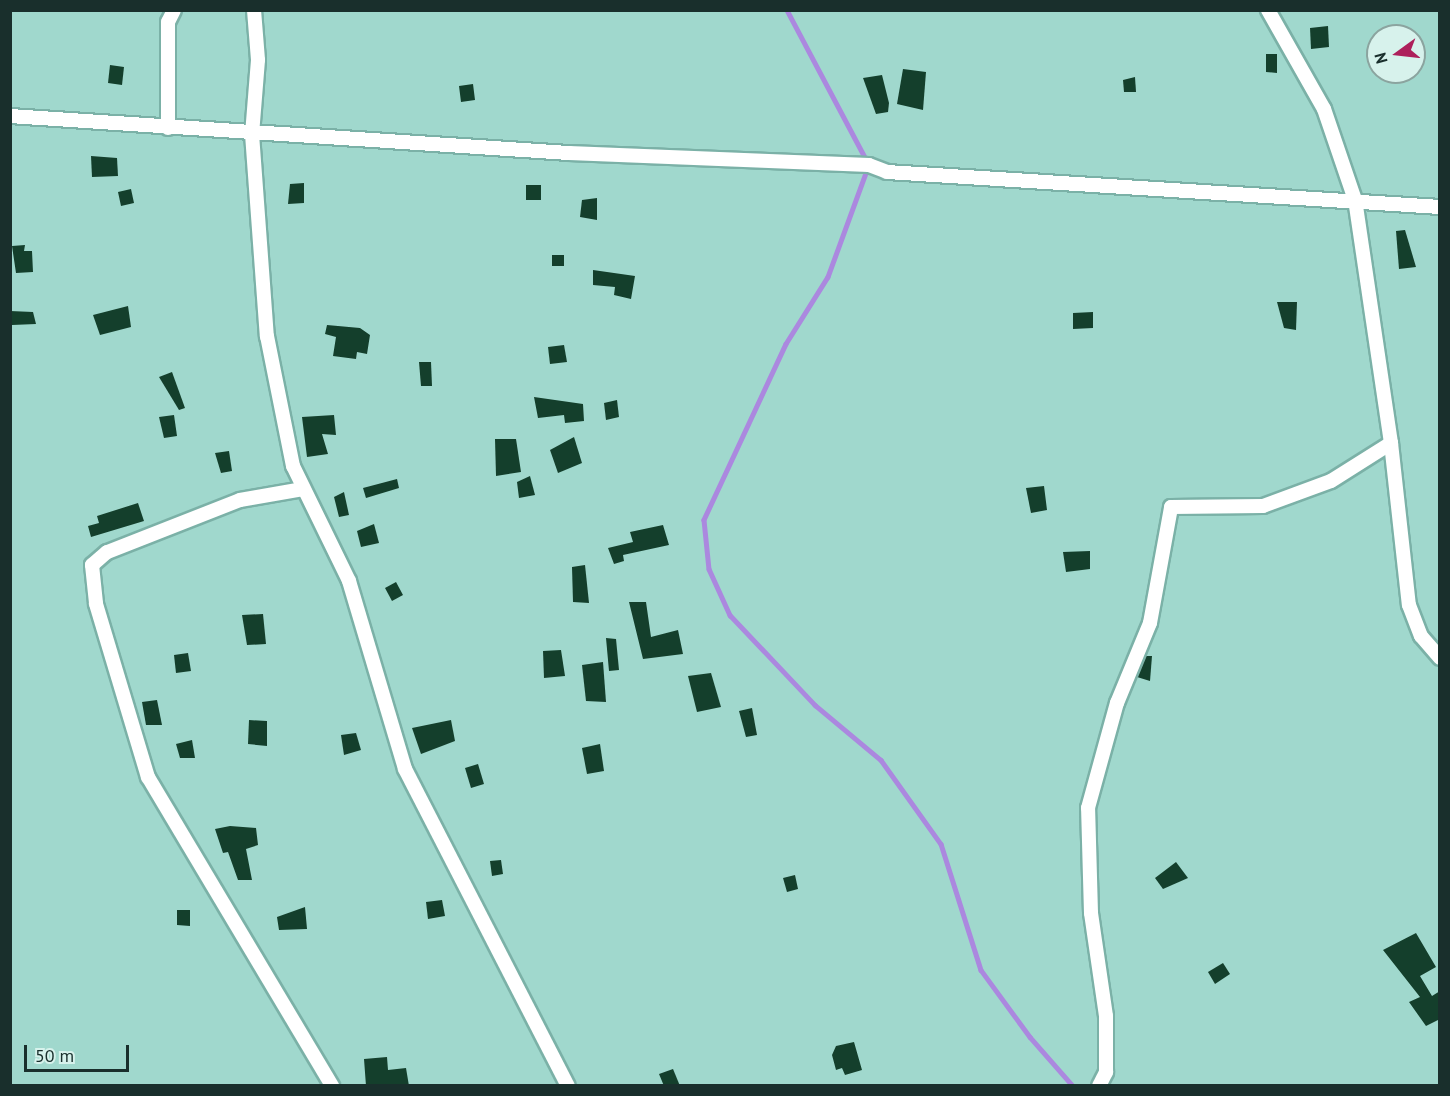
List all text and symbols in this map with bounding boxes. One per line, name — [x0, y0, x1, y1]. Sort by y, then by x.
north arrow — [1366, 24, 1426, 84]
text: N — [1370, 50, 1392, 66]
scale bar — [27, 1033, 132, 1071]
text: 50 m — [35, 1044, 74, 1067]

